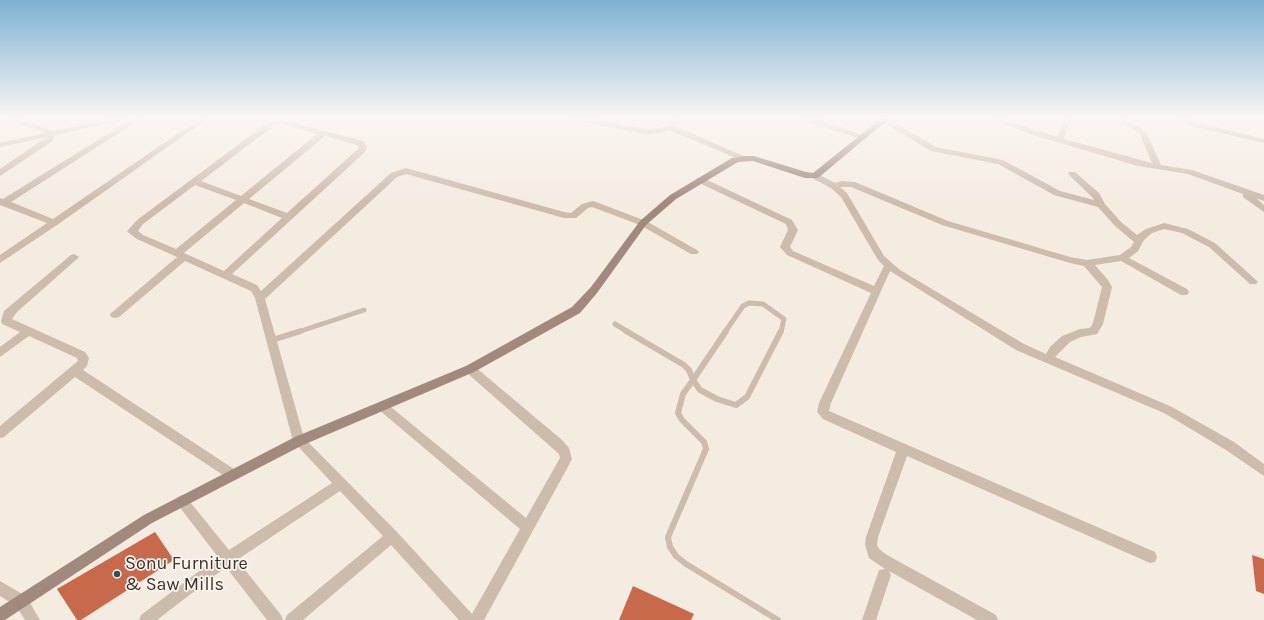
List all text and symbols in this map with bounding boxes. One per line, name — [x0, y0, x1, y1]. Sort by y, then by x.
place label: Sonu Furniture & Saw Mills — [125, 553, 248, 596]
marker: Sonu Furniture & Saw Mills — [112, 569, 122, 579]

